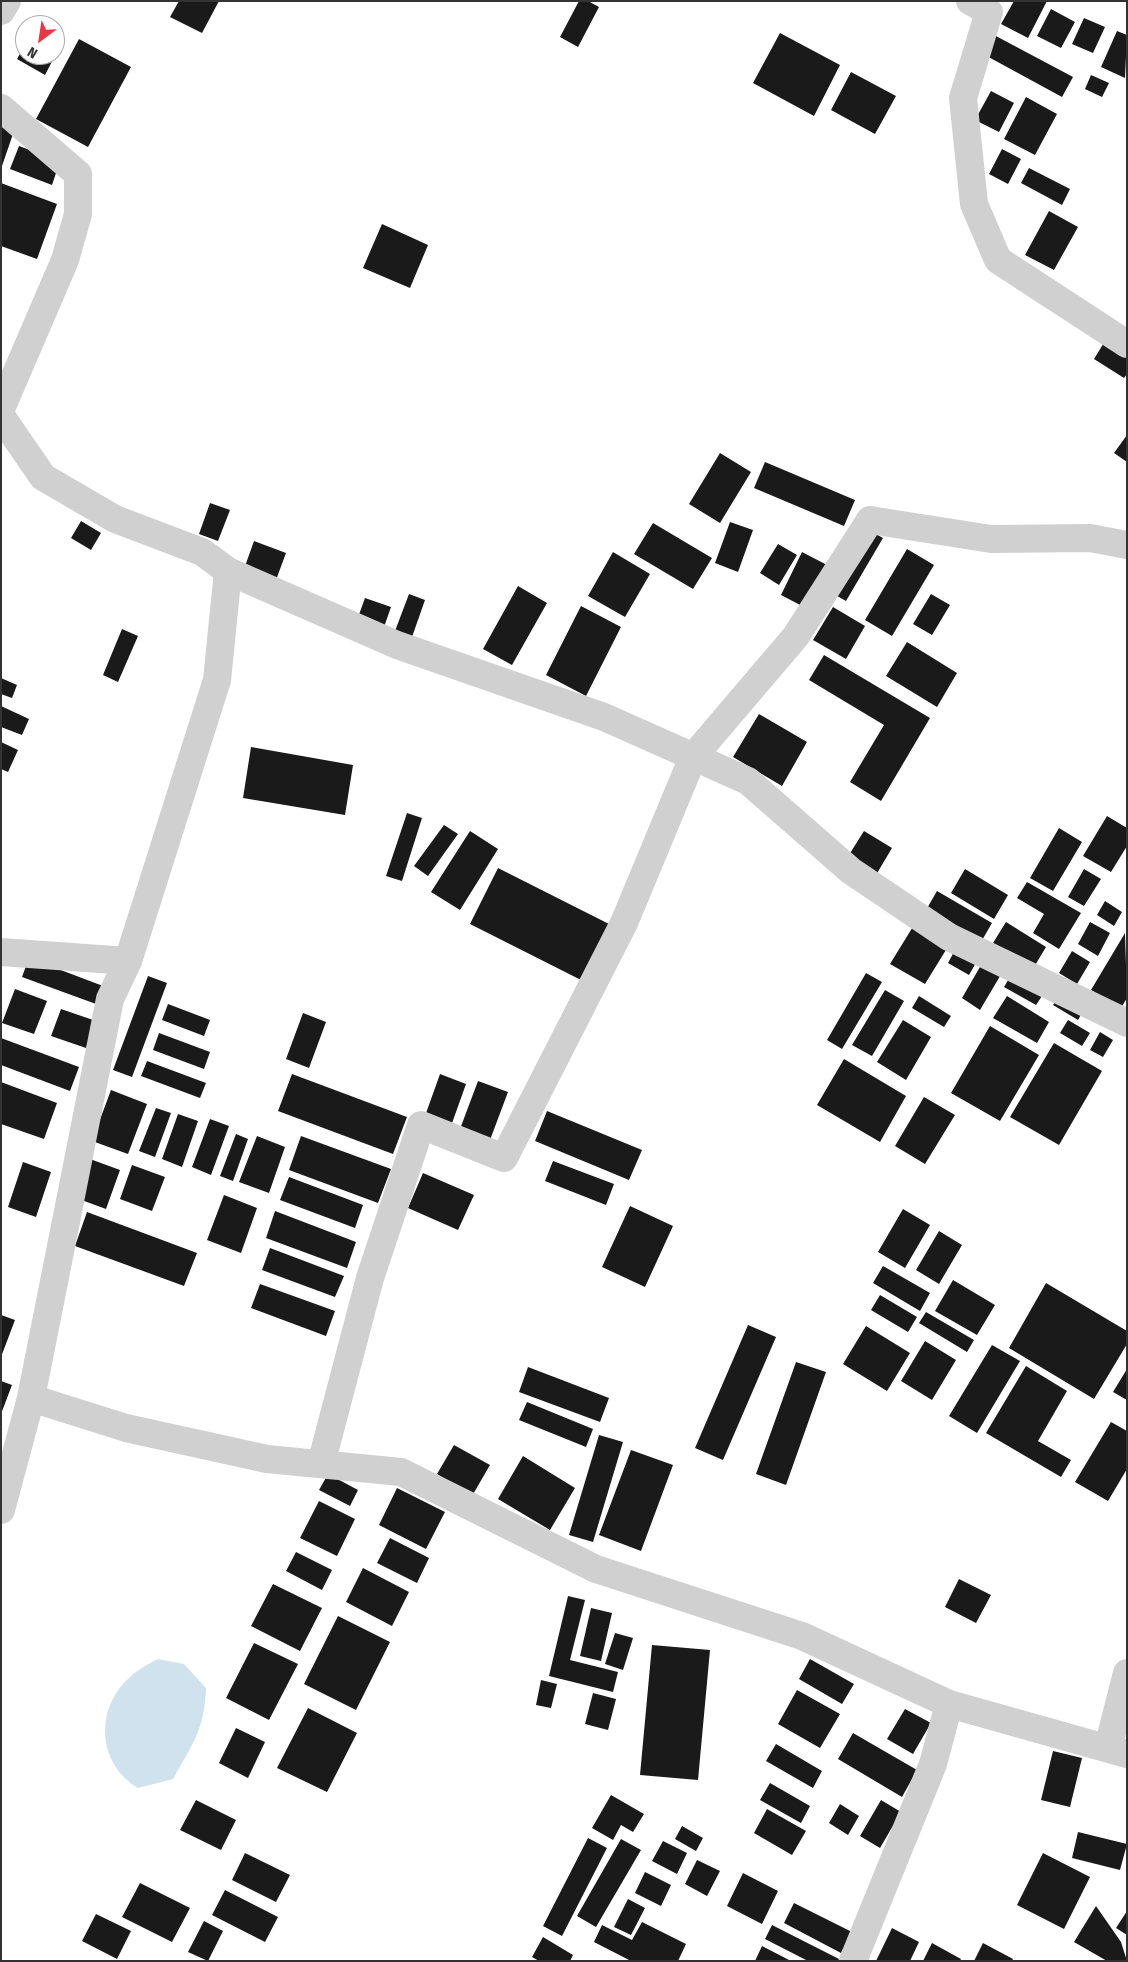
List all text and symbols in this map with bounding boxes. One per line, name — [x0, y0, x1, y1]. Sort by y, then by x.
north arrow — [15, 15, 65, 65]
text: N — [25, 43, 41, 62]

